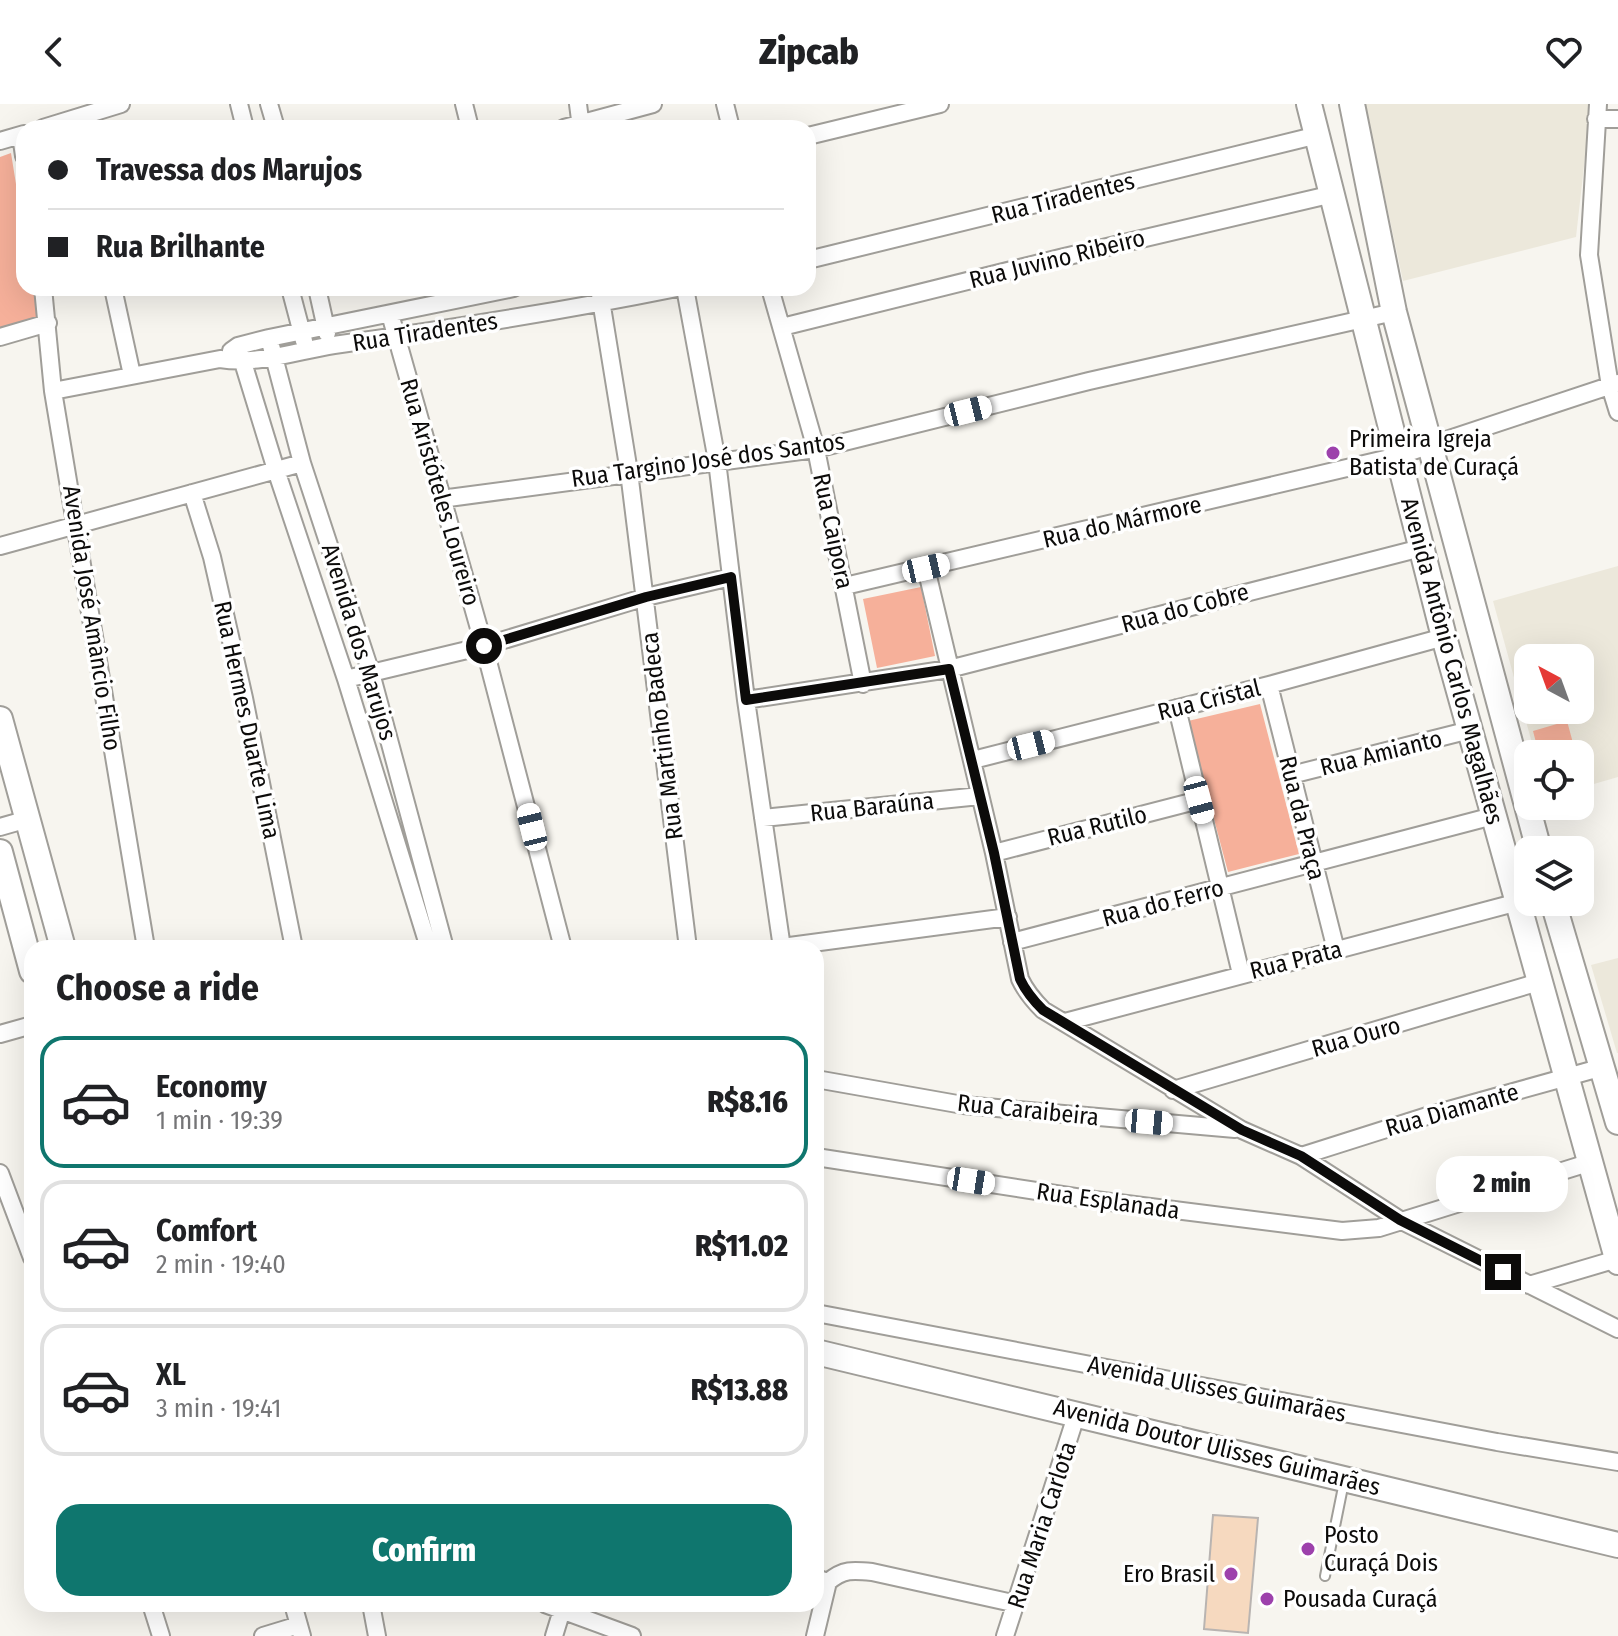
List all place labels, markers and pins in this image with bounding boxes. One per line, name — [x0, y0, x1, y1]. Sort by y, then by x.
place label: Primeira Igreja Batista de Curaçá — [1349, 425, 1519, 481]
marker: Primeira Igreja Batista de Curaçá — [1324, 444, 1342, 462]
place label: Posto Curaçá Dois — [1324, 1521, 1438, 1577]
marker: Posto Curaçá Dois — [1299, 1540, 1317, 1558]
place label: Ero Brasil — [1123, 1560, 1215, 1588]
marker: Ero Brasil — [1222, 1565, 1240, 1583]
place label: Pousada Curaçá — [1283, 1585, 1438, 1613]
marker: Pousada Curaçá — [1258, 1590, 1276, 1608]

